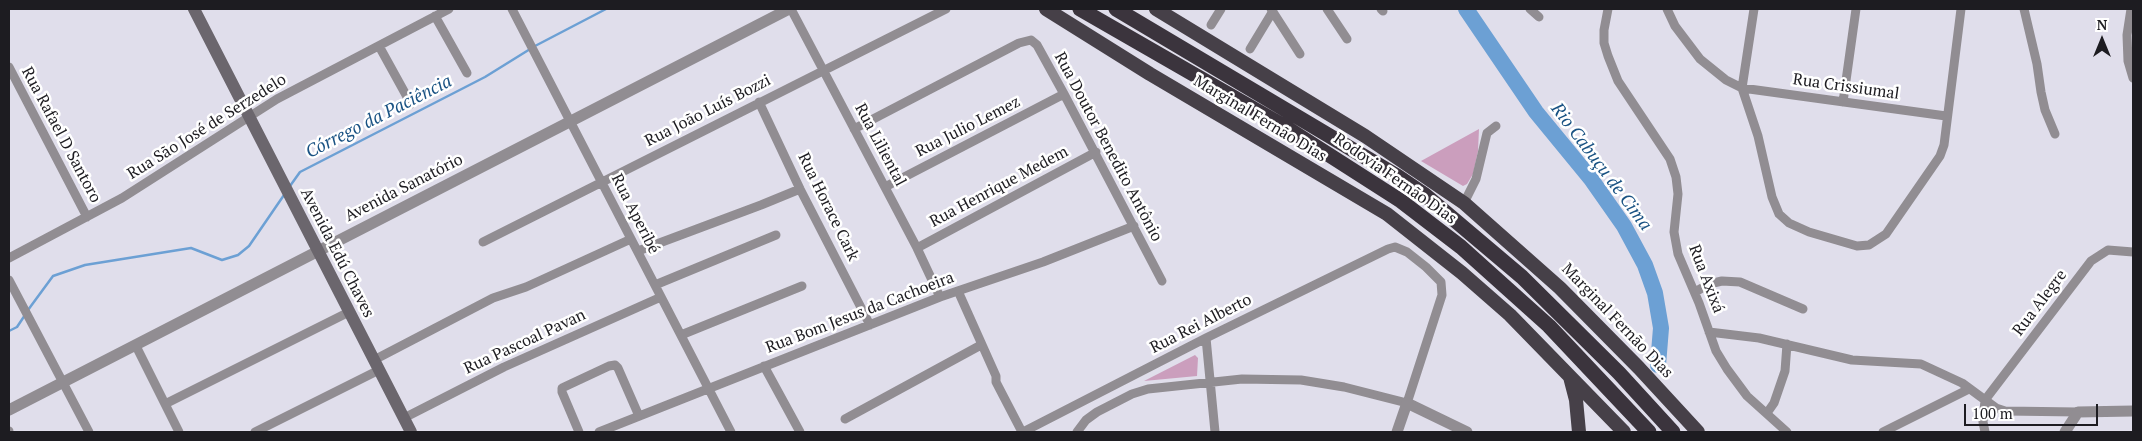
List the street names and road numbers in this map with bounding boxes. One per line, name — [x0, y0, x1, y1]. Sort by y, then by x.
street label: Rua Doutor Benedito Antônio — [1050, 49, 1166, 245]
street label: Rua Rafael D Santoro — [17, 64, 105, 206]
street label: Rua São José de Serzedelo — [124, 70, 290, 184]
street label: Rua Crissiumal — [1792, 70, 1900, 104]
street label: Rua João Luís Bozzi — [642, 71, 774, 151]
street label: Marginal Fernão Dias — [1190, 72, 1330, 166]
street label: Rua Julio Lemez — [913, 92, 1023, 162]
street label: Rua Liliental — [850, 100, 910, 190]
street label: Rodovia Fernão Dias — [1330, 129, 1460, 229]
street label: Rua Henrique Medem — [926, 142, 1072, 232]
street label: Avenida Sanatório — [342, 150, 466, 226]
street label: Rua Horace Cark — [794, 150, 862, 264]
street label: Rua Aperibé — [607, 171, 663, 257]
street label: Avenida Edú Chaves — [296, 185, 378, 321]
street label: Rua Axixá — [1684, 242, 1728, 316]
street label: Marginal Fernão Dias — [1557, 260, 1677, 382]
street label: Rua Alegre — [2009, 266, 2071, 340]
street label: Rua Bom Jesus da Cachoeira — [763, 268, 957, 358]
street label: Rua Rei Alberto — [1147, 290, 1255, 358]
street label: Rua Pascoal Pavan — [461, 305, 589, 379]

